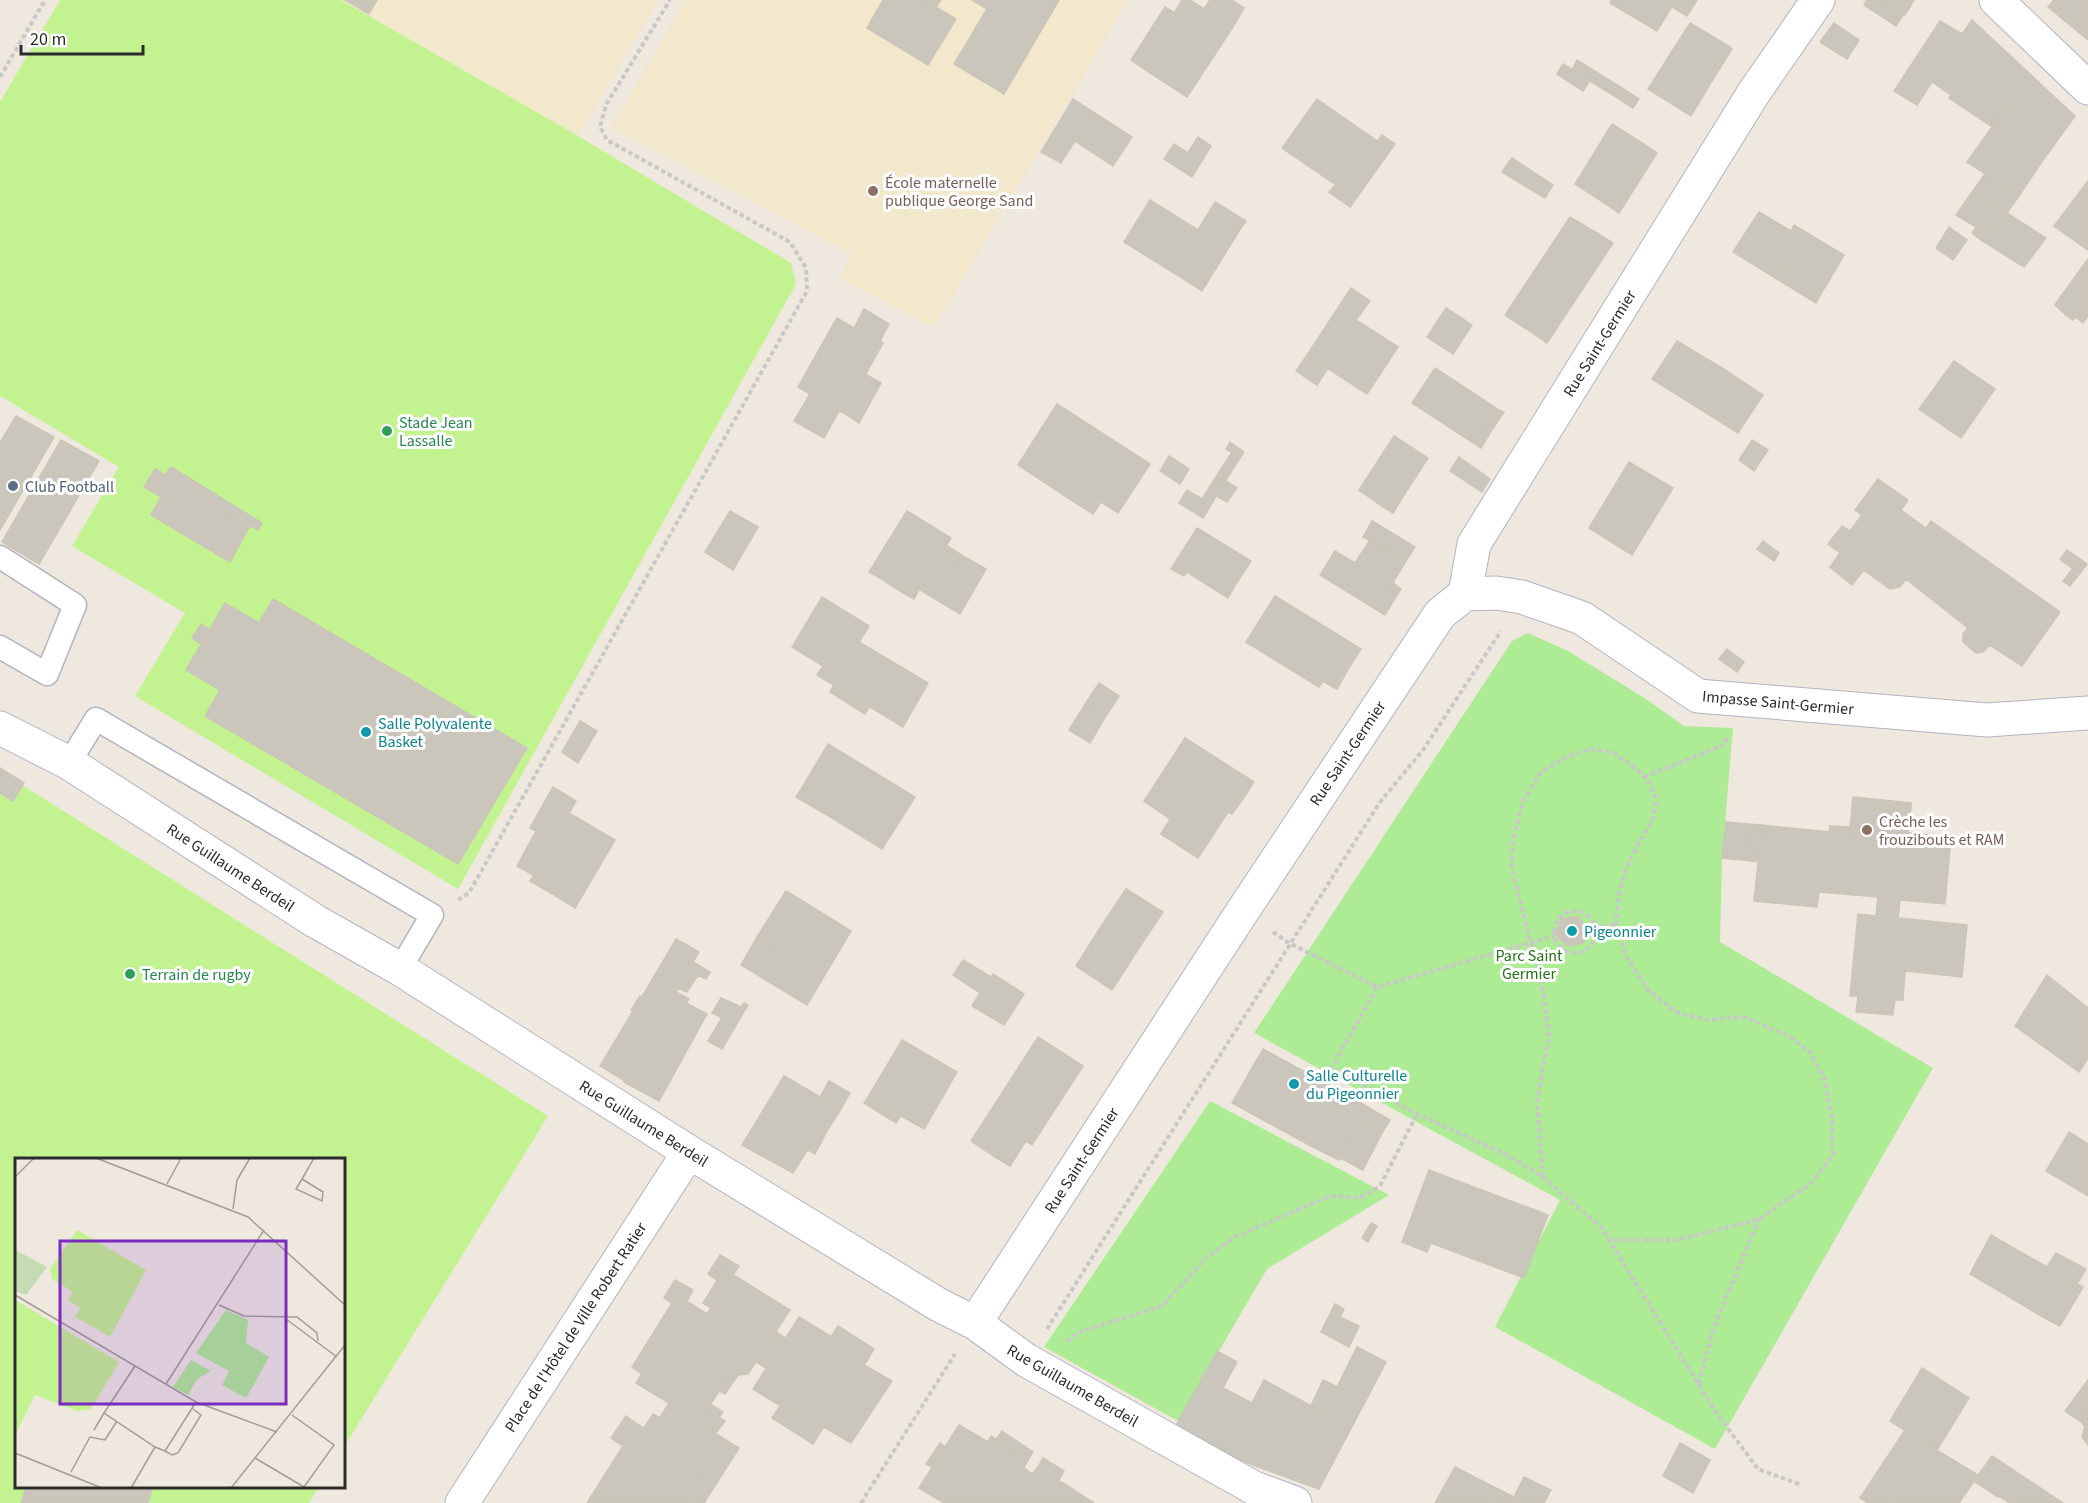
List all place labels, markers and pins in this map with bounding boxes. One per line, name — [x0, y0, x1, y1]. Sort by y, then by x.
place label: École maternelle publique George Sand — [885, 172, 1033, 212]
marker: École maternelle publique George Sand — [866, 184, 880, 198]
place label: Stade Jean Lassalle — [399, 412, 473, 452]
marker: Stade Jean Lassalle — [380, 424, 394, 438]
place label: Club Football — [25, 476, 114, 498]
marker: Club Football — [6, 479, 20, 493]
place label: Salle Polyvalente Basket — [378, 713, 492, 753]
marker: Salle Polyvalente Basket — [359, 725, 373, 739]
place label: Crèche les frouzibouts et RAM — [1879, 811, 2004, 851]
marker: Crèche les frouzibouts et RAM — [1860, 823, 1874, 837]
place label: Pigeonnier — [1584, 921, 1657, 943]
marker: Pigeonnier — [1565, 924, 1579, 938]
place label: Terrain de rugby — [142, 964, 251, 986]
marker: Terrain de rugby — [123, 967, 137, 981]
place label: Salle Culturelle du Pigeonnier — [1306, 1065, 1407, 1105]
marker: Salle Culturelle du Pigeonnier — [1287, 1077, 1301, 1091]

